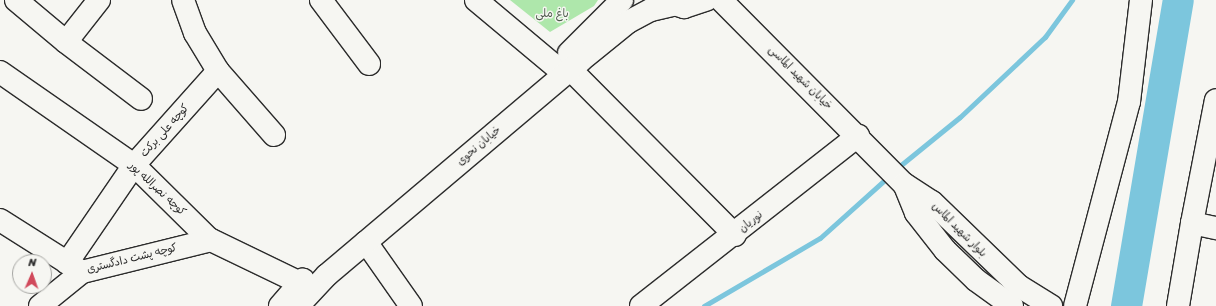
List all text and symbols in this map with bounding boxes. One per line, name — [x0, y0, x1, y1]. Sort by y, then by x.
park label: باغ ملی — [535, 7, 569, 21]
street label: خیابان شهید الماسی — [765, 43, 835, 113]
street label: کوچه علی برکت — [138, 102, 192, 160]
street label: خیابان نحوی — [454, 124, 504, 168]
street label: کوچه نصرالله پور — [126, 159, 188, 219]
street label: بلوار شهید الماس — [929, 200, 989, 260]
street label: نوریان — [736, 208, 766, 236]
street label: کوچه پشت دادگستری — [85, 241, 179, 277]
text: N — [28, 253, 37, 272]
north arrow — [12, 254, 52, 294]

